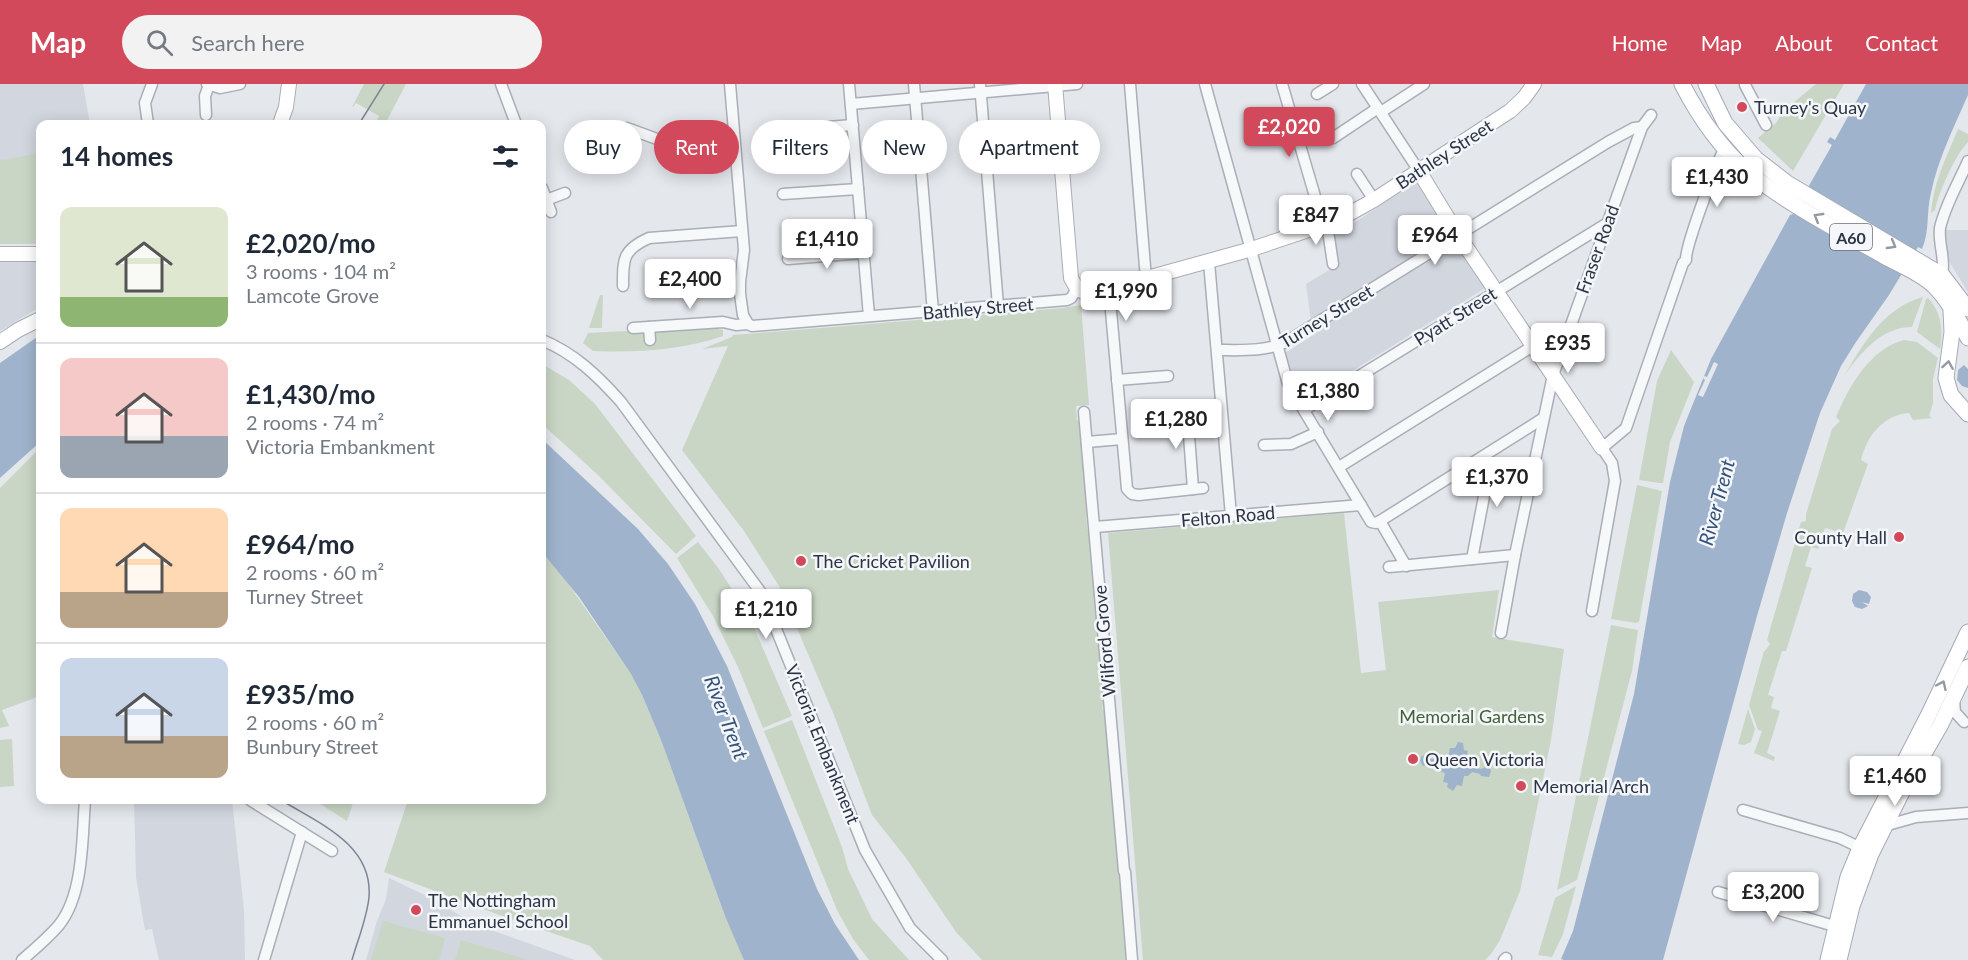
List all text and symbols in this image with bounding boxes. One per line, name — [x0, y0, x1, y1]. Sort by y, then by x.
search box — [122, 15, 542, 69]
text: Map — [30, 25, 86, 59]
icon: search — [143, 26, 176, 59]
text: Search here — [191, 29, 305, 56]
text: Home — [1612, 30, 1668, 55]
text: Map — [1701, 30, 1742, 55]
text: About — [1775, 30, 1832, 55]
text: Contact — [1865, 30, 1938, 55]
place label: Turney's Quay — [1754, 96, 1867, 118]
marker: Turney's Quay — [1735, 100, 1749, 114]
pin: £2,020 — [1240, 107, 1338, 158]
text: £2,020 — [1258, 114, 1320, 138]
street label: Bathley Street — [1391, 114, 1497, 194]
chip: Buy — [564, 120, 642, 174]
chip: Rent — [654, 120, 739, 174]
chip: Filters — [751, 120, 850, 174]
chip: New — [862, 120, 947, 174]
chip: Apartment — [959, 120, 1100, 174]
text: 14 homes — [60, 140, 173, 172]
icon: filters — [489, 140, 522, 173]
pin: £1,430 — [1668, 157, 1766, 208]
text: £1,430 — [1686, 164, 1748, 188]
pin: £847 — [1280, 195, 1352, 246]
text: £847 — [1293, 202, 1339, 226]
street label: Fraser Road — [1571, 202, 1623, 296]
one-way arrow — [1814, 213, 1824, 225]
pin: £964 — [1399, 215, 1471, 266]
pin: £1,410 — [778, 219, 876, 270]
text: £964 — [1412, 222, 1458, 246]
road number: A60 — [1830, 224, 1872, 250]
text: £1,410 — [796, 226, 858, 250]
text: £2,020/mo — [246, 227, 376, 259]
icon: home — [108, 231, 180, 303]
one-way arrow — [1886, 237, 1896, 249]
text: 3 rooms · 104 m² — [246, 259, 396, 283]
pin: £2,400 — [641, 259, 739, 310]
text: £2,400 — [659, 266, 721, 290]
pin: £1,990 — [1077, 271, 1175, 322]
text: £1,990 — [1095, 278, 1157, 302]
street label: Turney Street — [1275, 279, 1377, 353]
street label: Pyatt Street — [1410, 282, 1501, 350]
text: Lamcote Grove — [246, 283, 379, 307]
street label: Bathley Street — [922, 292, 1035, 324]
pin: £935 — [1532, 323, 1604, 374]
text: £935 — [1545, 330, 1591, 354]
one-way arrow — [1941, 361, 1953, 370]
pin: £1,380 — [1279, 371, 1377, 422]
text: £1,430/mo — [246, 378, 376, 410]
text: £1,380 — [1297, 378, 1359, 402]
icon: home — [108, 382, 180, 454]
pin: £1,280 — [1127, 399, 1225, 450]
text: £1,280 — [1145, 406, 1207, 430]
text: 2 rooms · 74 m² — [246, 410, 384, 434]
text: Victoria Embankment — [246, 434, 435, 458]
water label: River Trent — [1693, 456, 1739, 548]
pin: £1,370 — [1448, 457, 1546, 508]
text: £1,370 — [1466, 464, 1528, 488]
street label: Felton Road — [1180, 501, 1276, 531]
place label: County Hall — [1794, 526, 1887, 548]
text: £964/mo — [246, 528, 354, 560]
marker: County Hall — [1892, 530, 1906, 544]
icon: home — [108, 532, 180, 604]
place label: The Cricket Pavilion — [813, 550, 970, 572]
marker: The Cricket Pavilion — [794, 554, 808, 568]
text: 2 rooms · 60 m² — [246, 560, 384, 584]
text: Turney Street — [246, 584, 363, 608]
street label: Wilford Grove — [1088, 584, 1120, 698]
pin: £1,210 — [717, 589, 815, 640]
text: £1,210 — [735, 596, 797, 620]
street label: Victoria Embankment — [781, 661, 865, 827]
water label: River Trent — [700, 671, 754, 763]
text: £935/mo — [246, 678, 354, 710]
one-way arrow — [1935, 680, 1947, 691]
icon: home — [108, 682, 180, 754]
park label: Memorial Gardens — [1399, 705, 1545, 727]
text: 2 rooms · 60 m² — [246, 710, 384, 734]
text: Bunbury Street — [246, 734, 378, 758]
place label: Queen Victoria — [1425, 748, 1544, 770]
marker: Queen Victoria — [1406, 752, 1420, 766]
pin: £1,460 — [1846, 756, 1944, 807]
text: £1,460 — [1864, 763, 1926, 787]
place label: Memorial Arch — [1533, 775, 1649, 797]
marker: Memorial Arch — [1514, 779, 1528, 793]
pin: £3,200 — [1724, 872, 1822, 923]
text: £3,200 — [1742, 879, 1804, 903]
place label: The Nottingham Emmanuel School — [428, 889, 568, 932]
marker: The Nottingham Emmanuel School — [409, 903, 423, 917]

